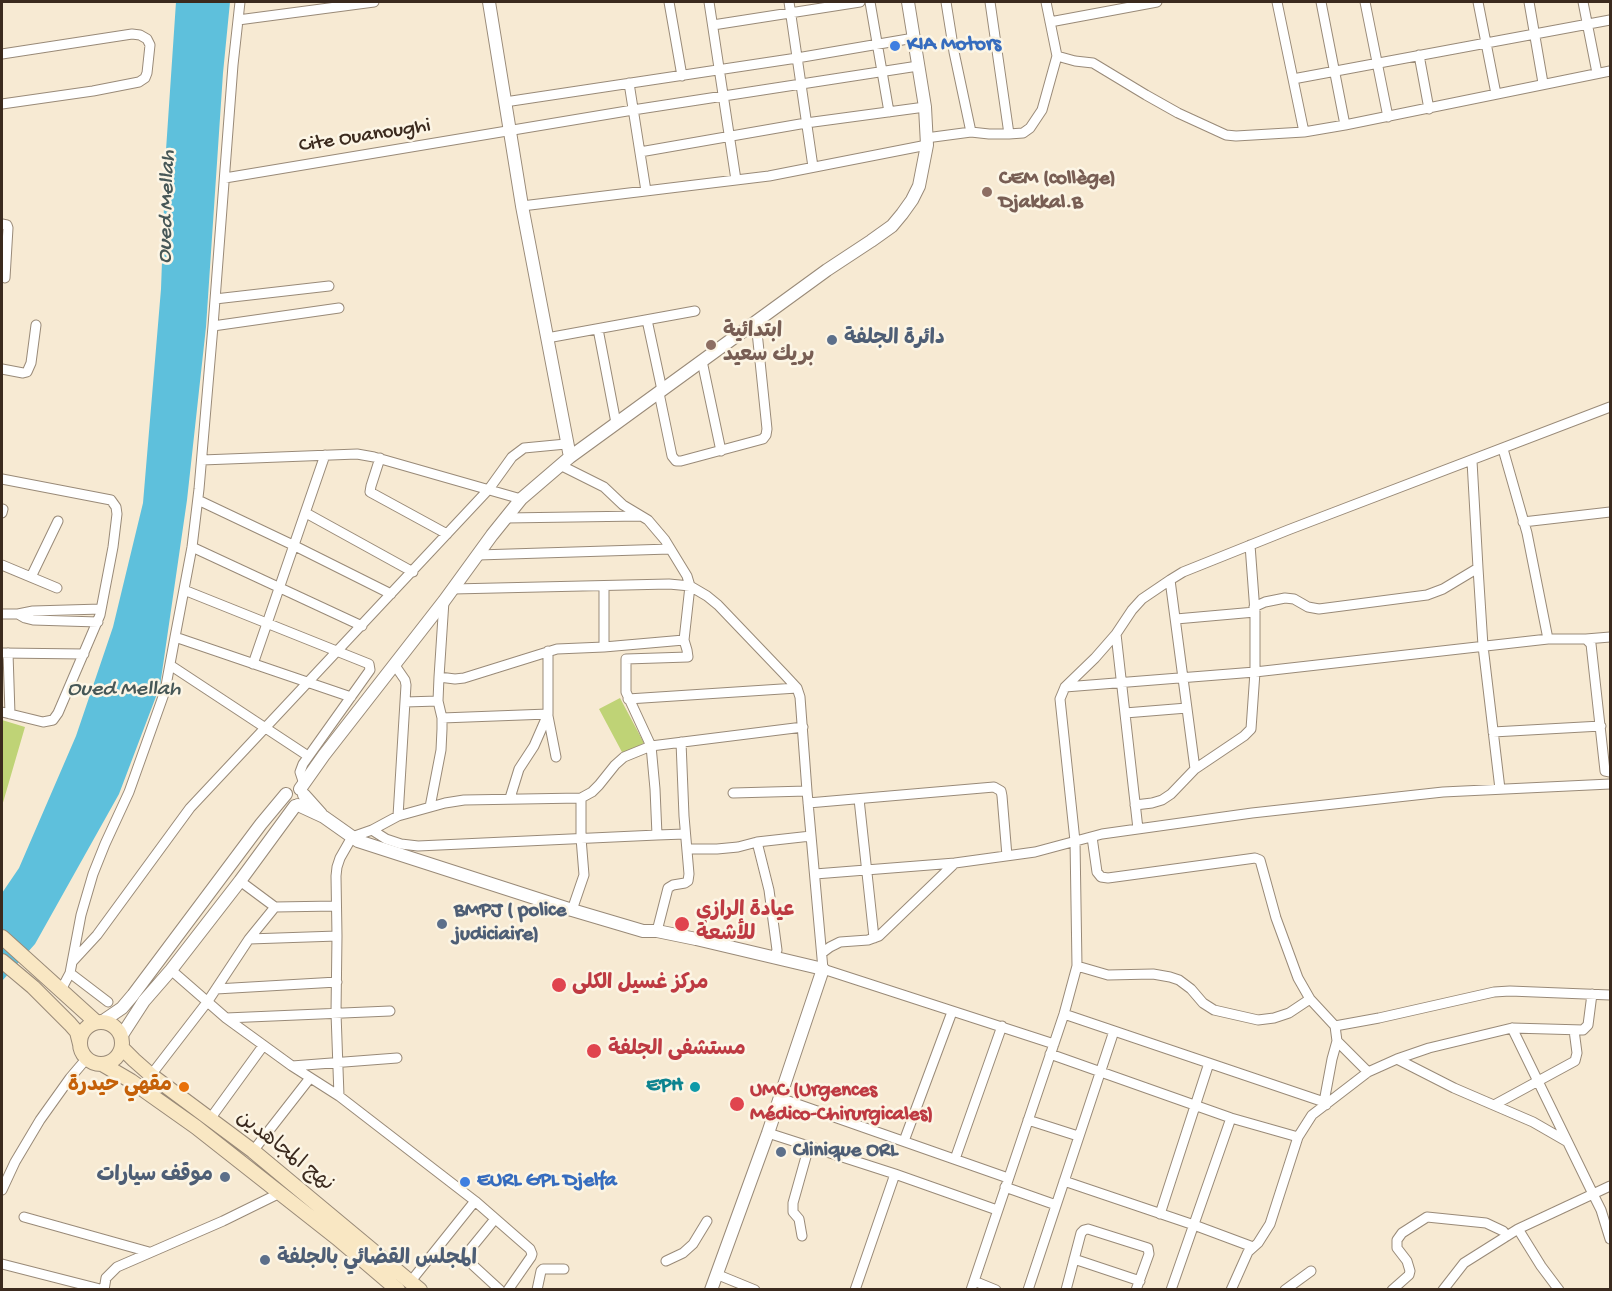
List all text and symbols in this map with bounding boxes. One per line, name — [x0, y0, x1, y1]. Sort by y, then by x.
place label: KIA Motors — [907, 33, 1001, 59]
marker: KIA Motors — [888, 39, 902, 53]
street label: Cite Ouanoughi — [297, 114, 433, 160]
water label: Oued Mellah — [153, 150, 183, 264]
place label: CEM (collège) Djakkal.B — [999, 167, 1116, 217]
marker: CEM (collège) Djakkal.B — [980, 185, 994, 199]
place label: ابتدائية بريك سعيد — [723, 320, 814, 370]
place label: دائرة الجلفة — [844, 327, 945, 353]
marker: دائرة الجلفة — [825, 333, 839, 347]
marker: ابتدائية بريك سعيد — [704, 338, 718, 352]
water label: Oued Mellah — [67, 678, 181, 704]
place label: BMPJ ( police judiciaire) — [454, 899, 566, 949]
place label: عيادة الرازي للأشعة — [696, 899, 794, 949]
marker: عيادة الرازي للأشعة — [673, 915, 691, 933]
marker: BMPJ ( police judiciaire) — [435, 917, 449, 931]
place label: مركز غسيل الكلى — [572, 972, 708, 998]
marker: مركز غسيل الكلى — [550, 976, 568, 994]
place label: مستشفى الجلفة — [608, 1038, 746, 1064]
marker: مستشفى الجلفة — [585, 1042, 603, 1060]
place label: مقهي حيدرة — [68, 1074, 172, 1100]
place label: EPH — [646, 1074, 683, 1100]
place label: UMC (Urgences Médico-Chirurgicales) — [750, 1079, 933, 1129]
marker: مقهي حيدرة — [177, 1080, 191, 1094]
marker: EPH — [688, 1080, 702, 1094]
marker: UMC (Urgences Médico-Chirurgicales) — [728, 1095, 746, 1113]
street label: نهج المجاهدين — [230, 1106, 338, 1198]
place label: Clinique ORL — [793, 1139, 898, 1165]
marker: Clinique ORL — [774, 1145, 788, 1159]
place label: موقف سيارات — [96, 1164, 213, 1190]
place label: EURL GPL Djelfa — [477, 1169, 617, 1195]
marker: موقف سيارات — [218, 1170, 232, 1184]
marker: EURL GPL Djelfa — [458, 1175, 472, 1189]
place label: المجلس القضائي بالجلفة — [277, 1247, 477, 1273]
marker: المجلس القضائي بالجلفة — [258, 1253, 272, 1267]

